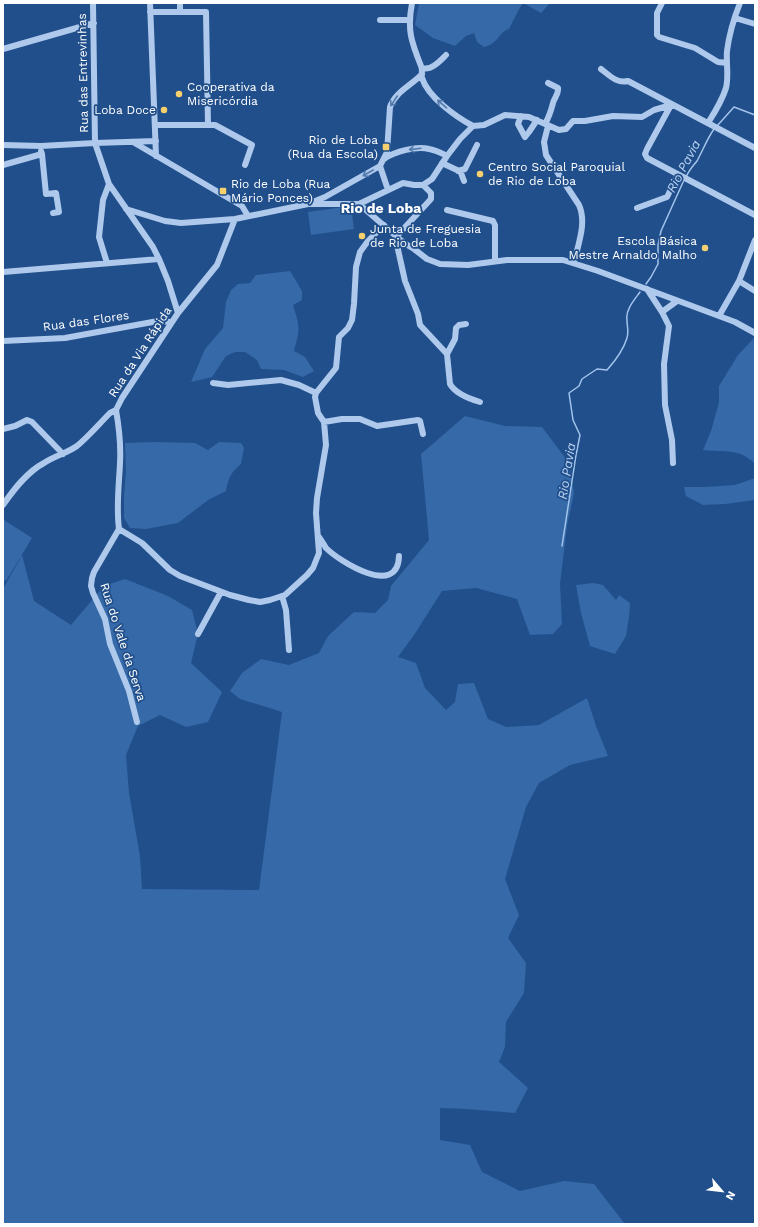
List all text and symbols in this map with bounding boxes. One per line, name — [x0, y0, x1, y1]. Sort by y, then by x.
street label: Rua das Entrevinhas — [75, 13, 91, 133]
place label: Cooperativa da Misericórdia — [187, 80, 275, 108]
marker: Cooperativa da Misericórdia — [174, 89, 184, 99]
one-way arrow — [390, 95, 398, 106]
one-way arrow — [437, 100, 448, 109]
place label: Loba Doce — [94, 103, 156, 117]
marker: Loba Doce — [159, 105, 169, 115]
place label: Rio de Loba (Rua da Escola) — [288, 133, 378, 161]
water label: Rio Pavia — [663, 137, 704, 195]
marker: Rio de Loba (Rua da Escola) — [381, 142, 391, 152]
one-way arrow — [409, 146, 422, 153]
place label: Centro Social Paroquial de Rio de Loba — [488, 160, 625, 188]
marker: Centro Social Paroquial de Rio de Loba — [475, 169, 485, 179]
one-way arrow — [362, 170, 374, 178]
place label: Rio de Loba (Rua Mário Ponces) — [231, 177, 331, 205]
marker: Rio de Loba (Rua Mário Ponces) — [218, 186, 228, 196]
district label: Rio de Loba — [341, 200, 422, 216]
place label: Junta de Freguesia de Rio de Loba — [370, 222, 481, 250]
marker: Junta de Freguesia de Rio de Loba — [357, 231, 367, 241]
place label: Escola Básica Mestre Arnaldo Malho — [569, 234, 697, 262]
marker: Escola Básica Mestre Arnaldo Malho — [700, 243, 710, 253]
street label: Rua da Via Rápida — [106, 304, 175, 400]
street label: Rua das Flores — [42, 308, 130, 334]
water label: Rio Pavia — [555, 442, 578, 501]
street label: Rua do Vale da Serva — [97, 581, 149, 703]
north arrow — [702, 1171, 742, 1211]
text: N — [723, 1189, 738, 1202]

